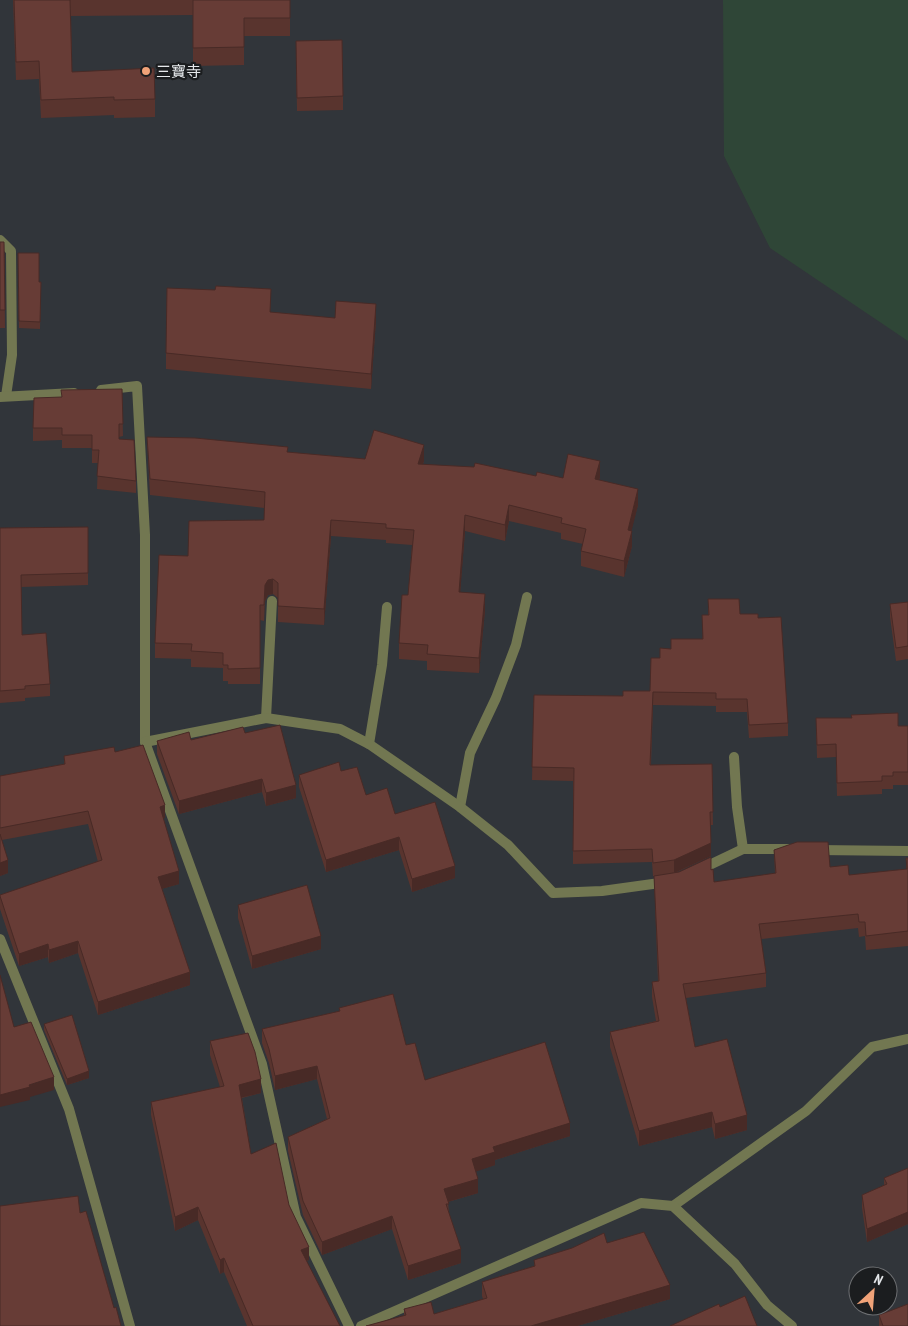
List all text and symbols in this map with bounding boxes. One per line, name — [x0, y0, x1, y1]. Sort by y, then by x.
place label: 三寶寺 — [156, 62, 201, 81]
marker: 三寶寺 — [140, 65, 152, 77]
north arrow — [848, 1266, 898, 1316]
text: N — [871, 1270, 886, 1289]

